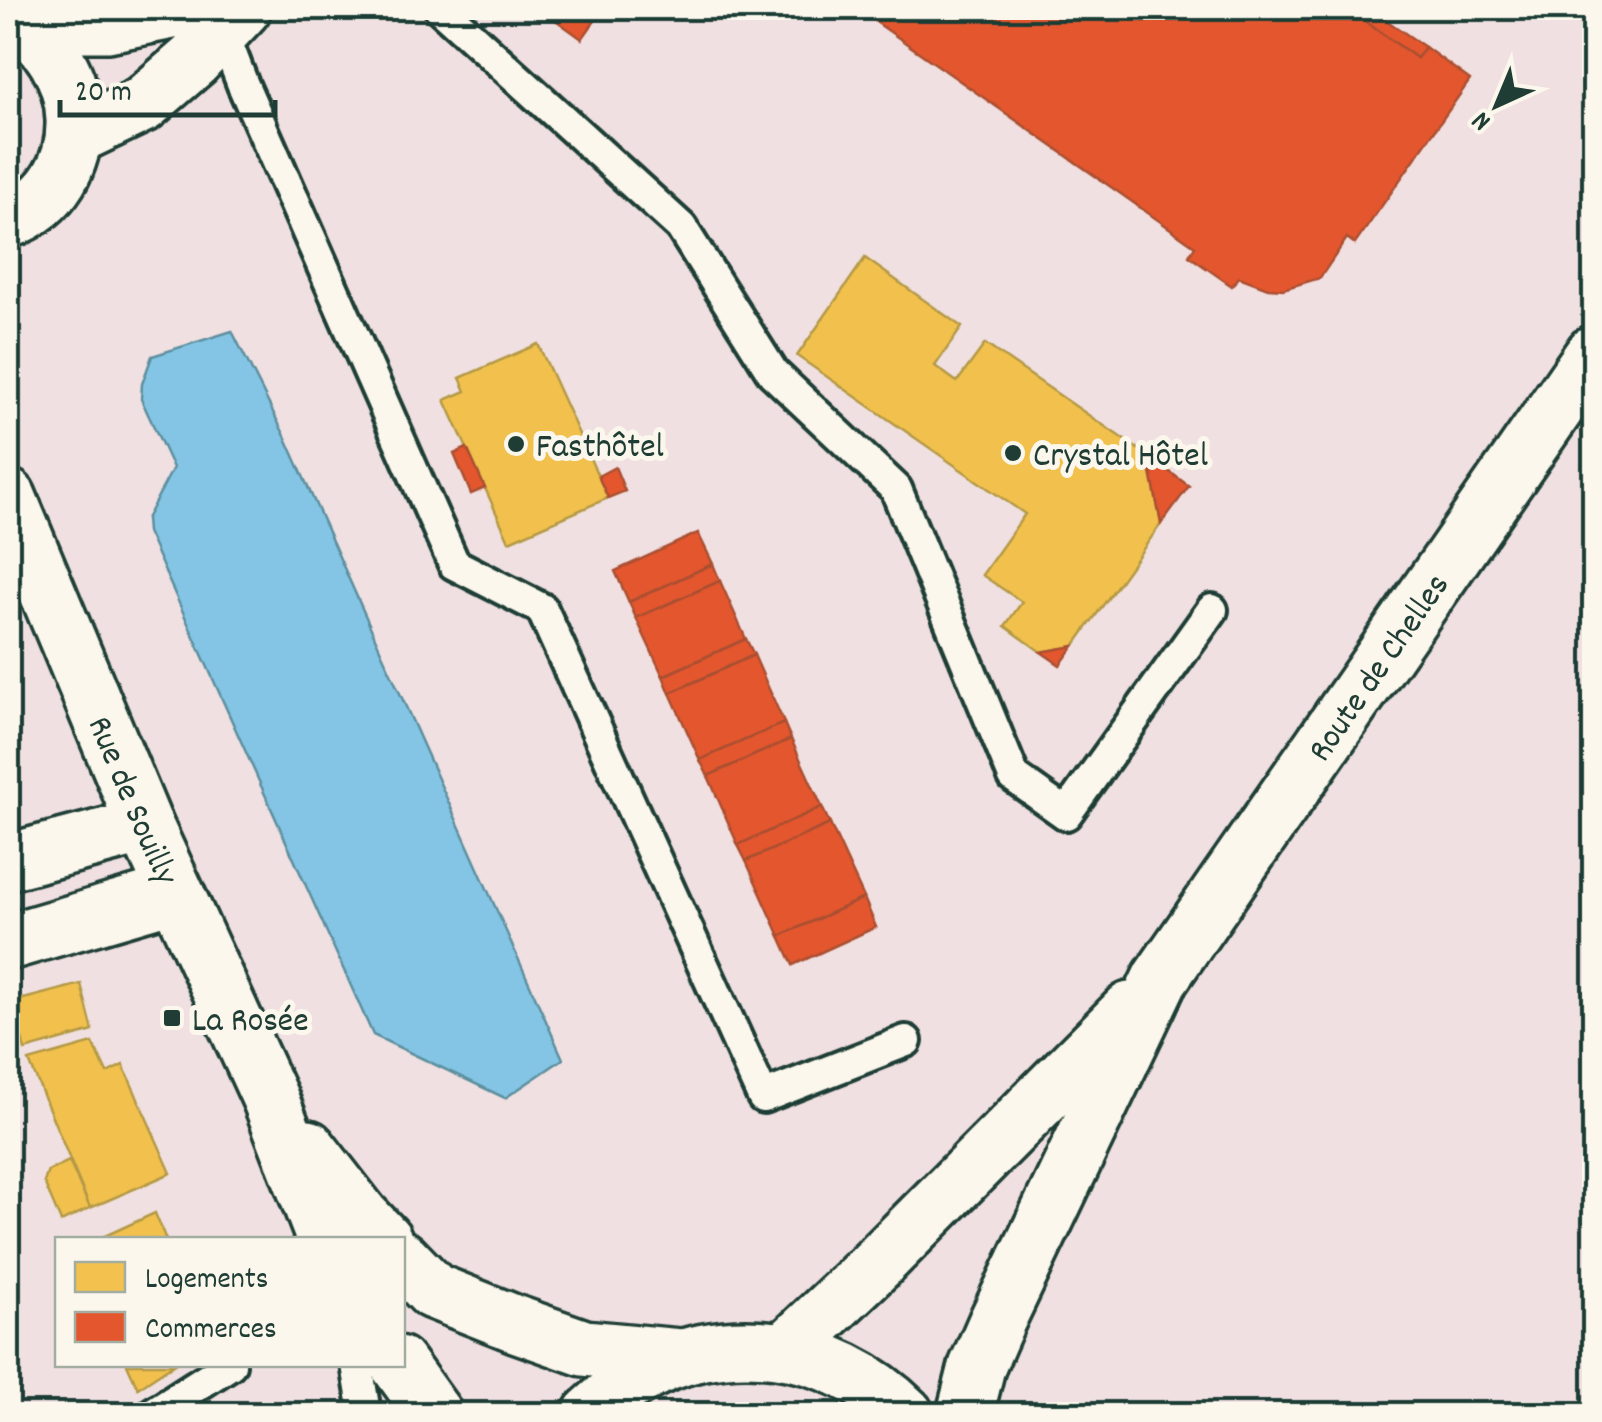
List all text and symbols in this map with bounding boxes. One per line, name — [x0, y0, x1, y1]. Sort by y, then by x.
scale bar — [60, 55, 275, 117]
north arrow — [1447, 55, 1547, 155]
text: 20 m — [75, 73, 132, 116]
text: N — [1464, 100, 1502, 139]
place label: Fasthôtel — [536, 424, 664, 474]
marker: Fasthôtel — [505, 433, 527, 455]
place label: Crystal Hôtel — [1033, 433, 1208, 483]
marker: Crystal Hôtel — [1002, 442, 1024, 464]
street label: Route de Chelles — [1298, 565, 1464, 774]
street label: Rue de Souilly — [72, 710, 189, 895]
place label: La Rosée — [192, 998, 309, 1048]
marker: La Rosée — [161, 1007, 183, 1029]
legend — [55, 1237, 405, 1367]
text: Logements — [145, 1260, 268, 1303]
text: Commerces — [145, 1310, 277, 1353]

